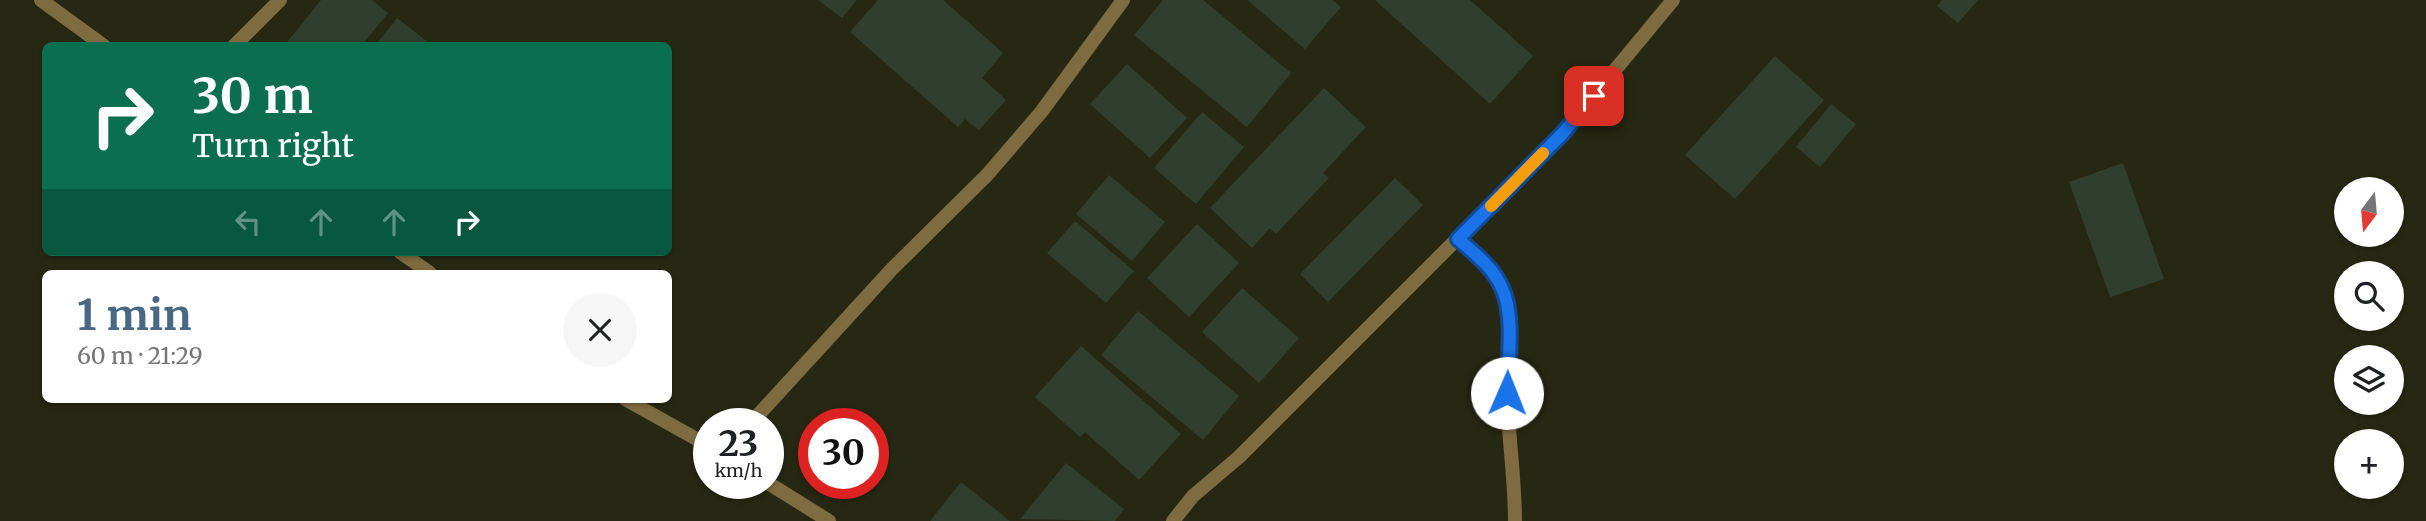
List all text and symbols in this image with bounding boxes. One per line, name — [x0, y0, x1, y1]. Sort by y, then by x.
text: 30 m — [192, 65, 313, 126]
pin — [1564, 66, 1624, 126]
icon: right — [77, 70, 168, 161]
icon: arrive — [1575, 77, 1613, 115]
text: Turn right — [192, 126, 354, 166]
north arrow — [2334, 177, 2404, 247]
map controls — [2334, 177, 2404, 499]
icon: left — [229, 203, 267, 241]
icon: ahead — [302, 203, 340, 241]
icon: ahead — [375, 203, 413, 241]
icon: right — [448, 203, 486, 241]
button: search — [2334, 261, 2404, 331]
text: 1 min — [77, 289, 191, 341]
button: close — [563, 293, 637, 367]
text: 60 m · 21:29 — [77, 341, 203, 370]
button: layers — [2334, 345, 2404, 415]
position arrow — [1470, 356, 1544, 430]
speed limit sign: 30 — [798, 408, 889, 499]
text: 23 — [719, 422, 758, 466]
button: + — [2334, 429, 2404, 499]
text: km/h — [715, 459, 762, 482]

